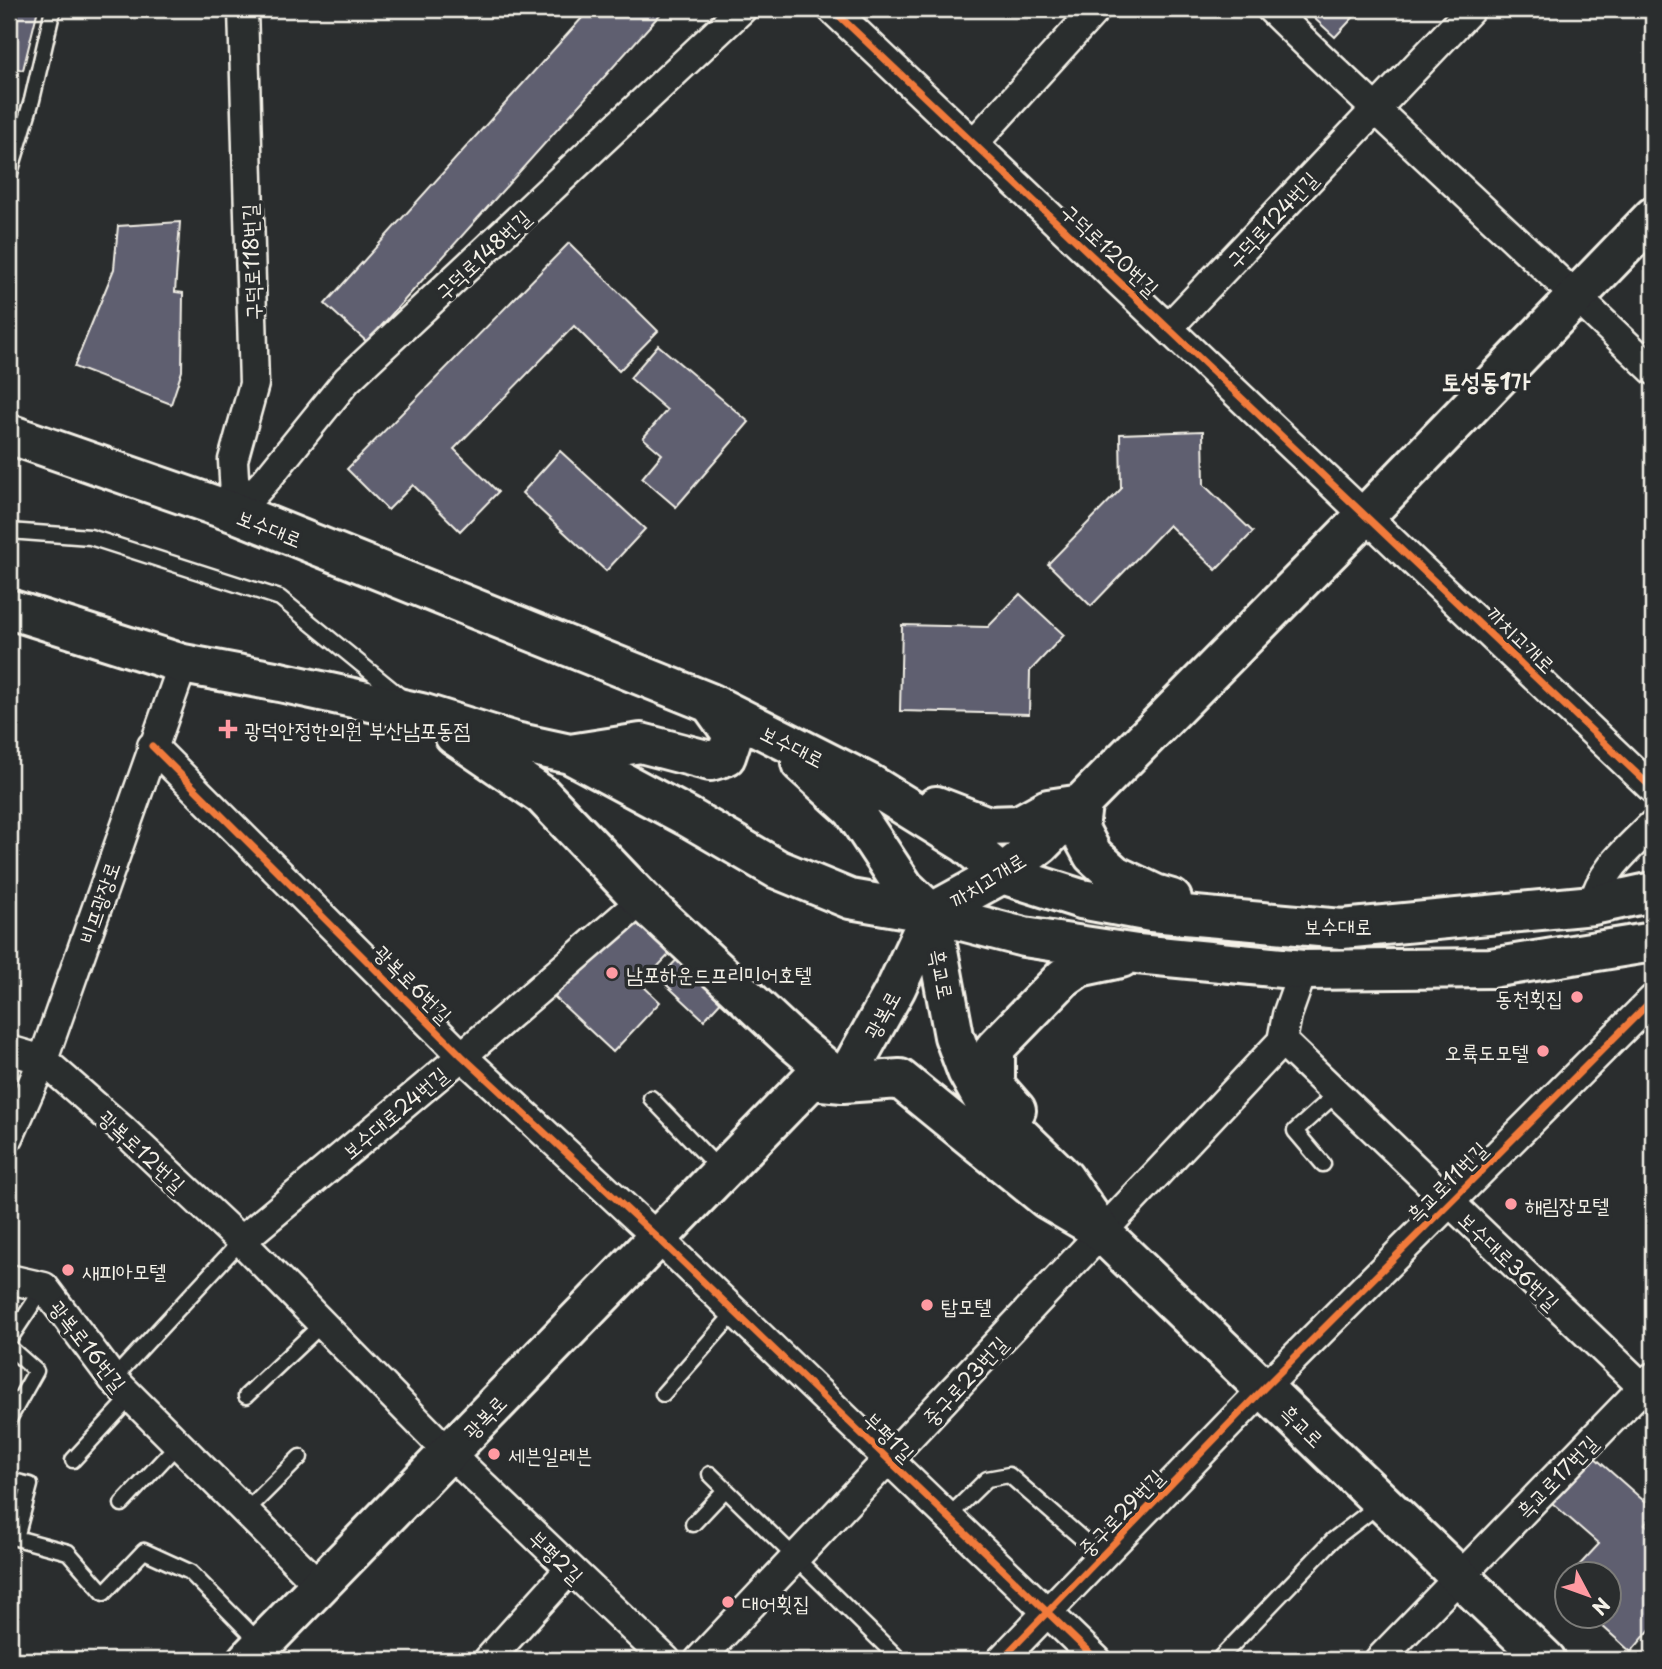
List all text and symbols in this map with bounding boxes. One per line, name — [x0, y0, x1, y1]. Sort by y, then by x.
street label: 구덕로124번길 — [1218, 163, 1324, 275]
street label: 구덕로120번길 — [1055, 195, 1167, 303]
street label: 구덕로148번길 — [427, 201, 537, 307]
street label: 구덕로118번길 — [232, 203, 268, 321]
district label: 토성동1가 — [1442, 362, 1531, 398]
street label: 보수대로 — [233, 500, 307, 554]
street label: 까치고개로 — [1480, 598, 1564, 680]
place label: 광덕안정한의원 부산남포동점 — [244, 713, 471, 745]
street label: 보수대로 — [756, 715, 830, 775]
marker: 광덕안정한의원 부산남포동점 — [218, 719, 238, 739]
street label: 까치고개로 — [943, 843, 1031, 915]
street label: 비프광장로 — [69, 857, 127, 947]
street label: 보수대로 — [1304, 909, 1372, 941]
street label: 광복로6번길 — [368, 937, 460, 1029]
street label: 흑교로 — [922, 946, 964, 1002]
place label: 남포하운드프리미어호텔 — [626, 957, 812, 989]
marker: 남포하운드프리미어호텔 — [604, 965, 620, 981]
place label: 동천횟집 — [1495, 981, 1563, 1013]
street label: 광복로 — [855, 984, 907, 1044]
marker: 동천횟집 — [1569, 989, 1585, 1005]
place label: 오륙도모텔 — [1445, 1035, 1529, 1067]
marker: 오륙도모텔 — [1535, 1043, 1551, 1059]
street label: 보수대로24번길 — [334, 1058, 454, 1166]
street label: 광복로12번길 — [92, 1101, 194, 1199]
street label: 흑교로11번길 — [1398, 1133, 1494, 1229]
place label: 해림장모텔 — [1525, 1188, 1610, 1220]
marker: 해림장모텔 — [1503, 1196, 1519, 1212]
street label: 보수대로36번길 — [1452, 1203, 1568, 1317]
place label: 새피아모텔 — [82, 1254, 167, 1286]
marker: 새피아모텔 — [60, 1262, 76, 1278]
place label: 탑모텔 — [941, 1289, 992, 1321]
street label: 광복로16번길 — [43, 1292, 135, 1398]
marker: 탑모텔 — [919, 1297, 935, 1313]
street label: 중구로23번길 — [914, 1328, 1014, 1432]
street label: 광복로 — [455, 1387, 513, 1445]
street label: 흑교로 — [1274, 1396, 1332, 1454]
street label: 부평1길 — [857, 1404, 923, 1468]
street label: 흑교로17번길 — [1508, 1427, 1604, 1525]
place label: 세븐일레븐 — [508, 1438, 593, 1470]
marker: 세븐일레븐 — [486, 1446, 502, 1462]
street label: 중구로29번길 — [1070, 1461, 1170, 1563]
street label: 부평2길 — [522, 1522, 592, 1590]
north arrow — [1554, 1560, 1624, 1630]
place label: 대어횟집 — [742, 1586, 810, 1618]
text: N — [1586, 1592, 1617, 1622]
marker: 대어횟집 — [720, 1594, 736, 1610]

